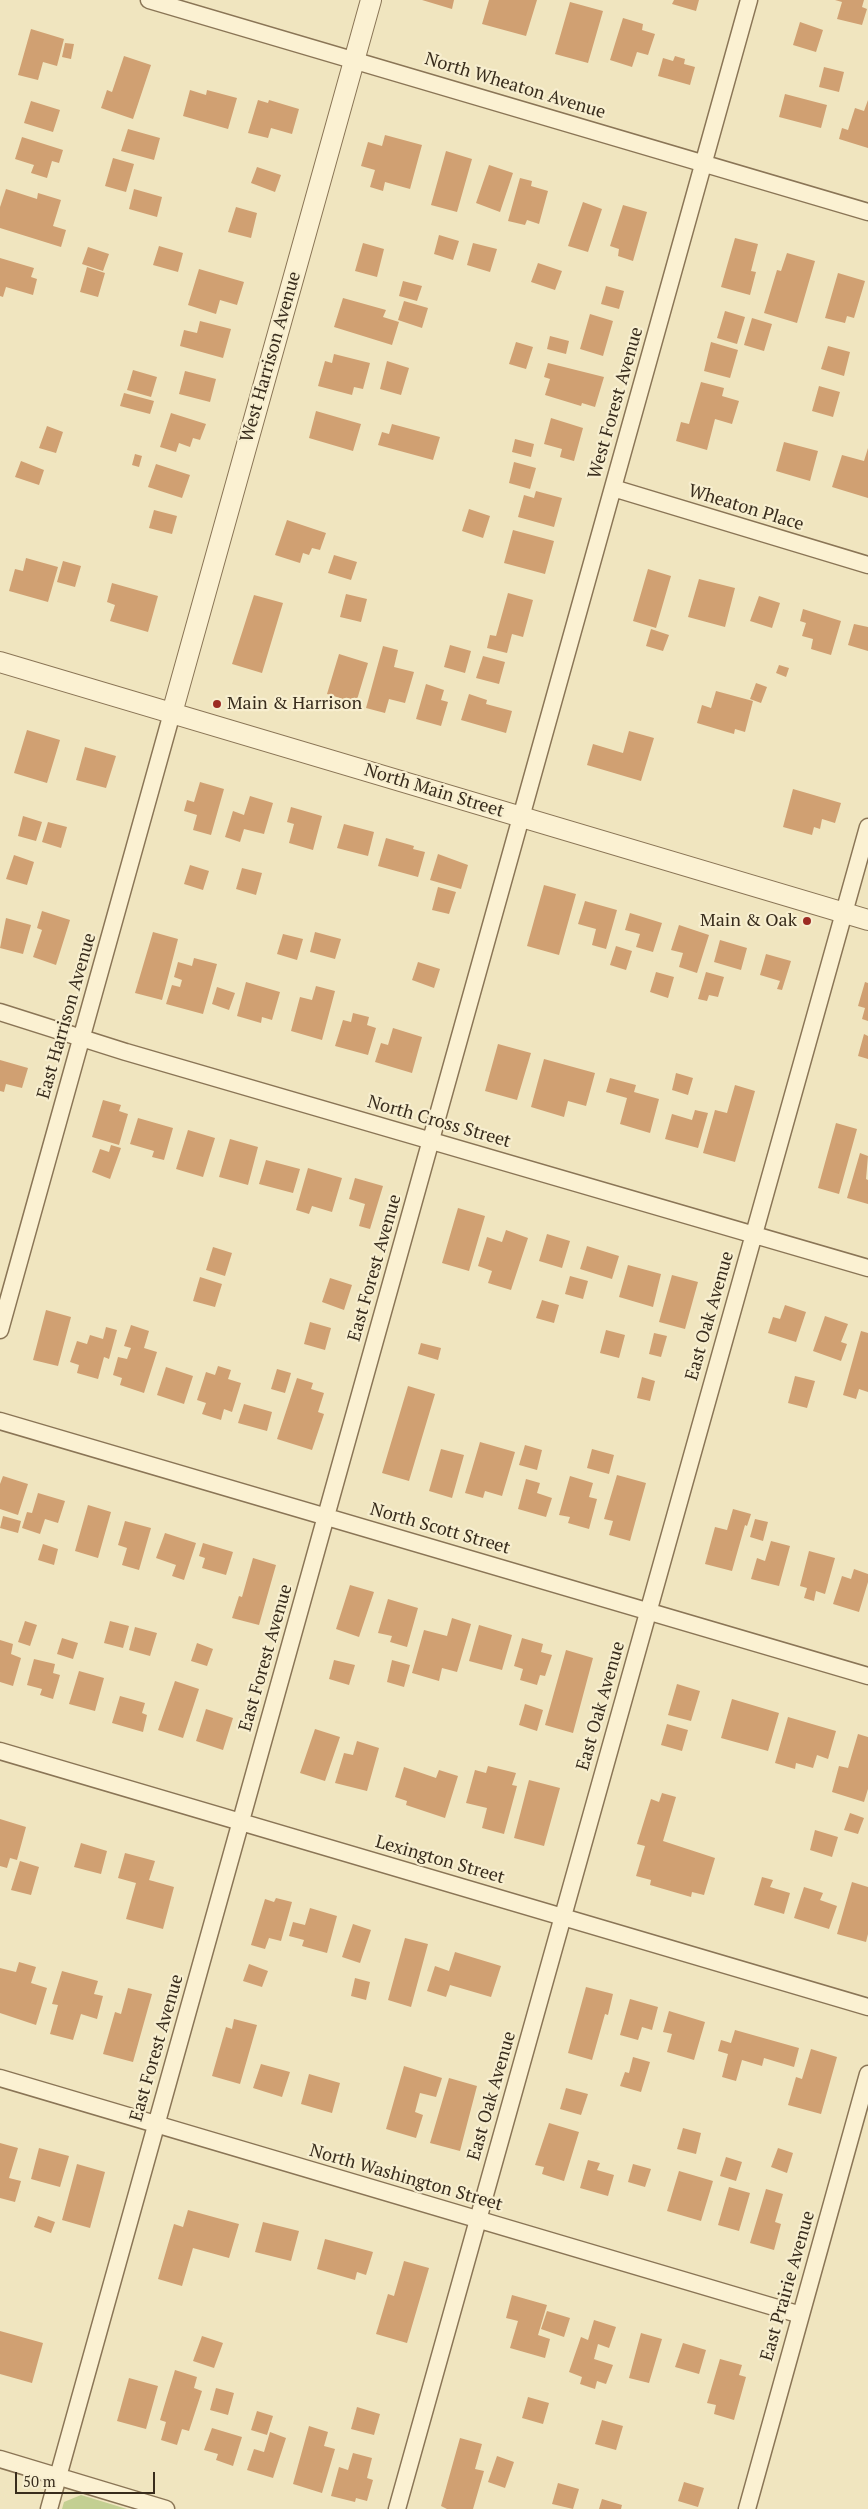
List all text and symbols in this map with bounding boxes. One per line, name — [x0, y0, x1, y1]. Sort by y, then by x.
street label: North Wheaton Avenue — [422, 48, 608, 124]
street label: West Harrison Avenue — [236, 269, 306, 445]
street label: West Forest Avenue — [584, 325, 648, 481]
street label: Wheaton Place — [686, 480, 806, 536]
place label: Main & Harrison — [227, 693, 362, 715]
marker: Main & Harrison — [211, 698, 223, 710]
street label: North Main Street — [362, 759, 506, 823]
place label: Main & Oak — [700, 910, 797, 932]
marker: Main & Oak — [801, 915, 813, 927]
street label: East Harrison Avenue — [33, 931, 101, 1101]
street label: North Cross Street — [365, 1091, 513, 1153]
street label: East Forest Avenue — [344, 1192, 406, 1344]
street label: East Oak Avenue — [681, 1249, 739, 1383]
street label: North Scott Street — [367, 1499, 513, 1559]
street label: East Forest Avenue — [235, 1582, 297, 1734]
street label: East Oak Avenue — [572, 1639, 630, 1773]
street label: Lexington Street — [373, 1831, 507, 1889]
street label: East Forest Avenue — [126, 1972, 188, 2124]
street label: East Oak Avenue — [463, 2029, 521, 2163]
street label: North Washington Street — [307, 2140, 505, 2216]
street label: East Prairie Avenue — [756, 2208, 820, 2364]
scale bar — [18, 2462, 158, 2494]
text: 50 m — [23, 2471, 56, 2491]

